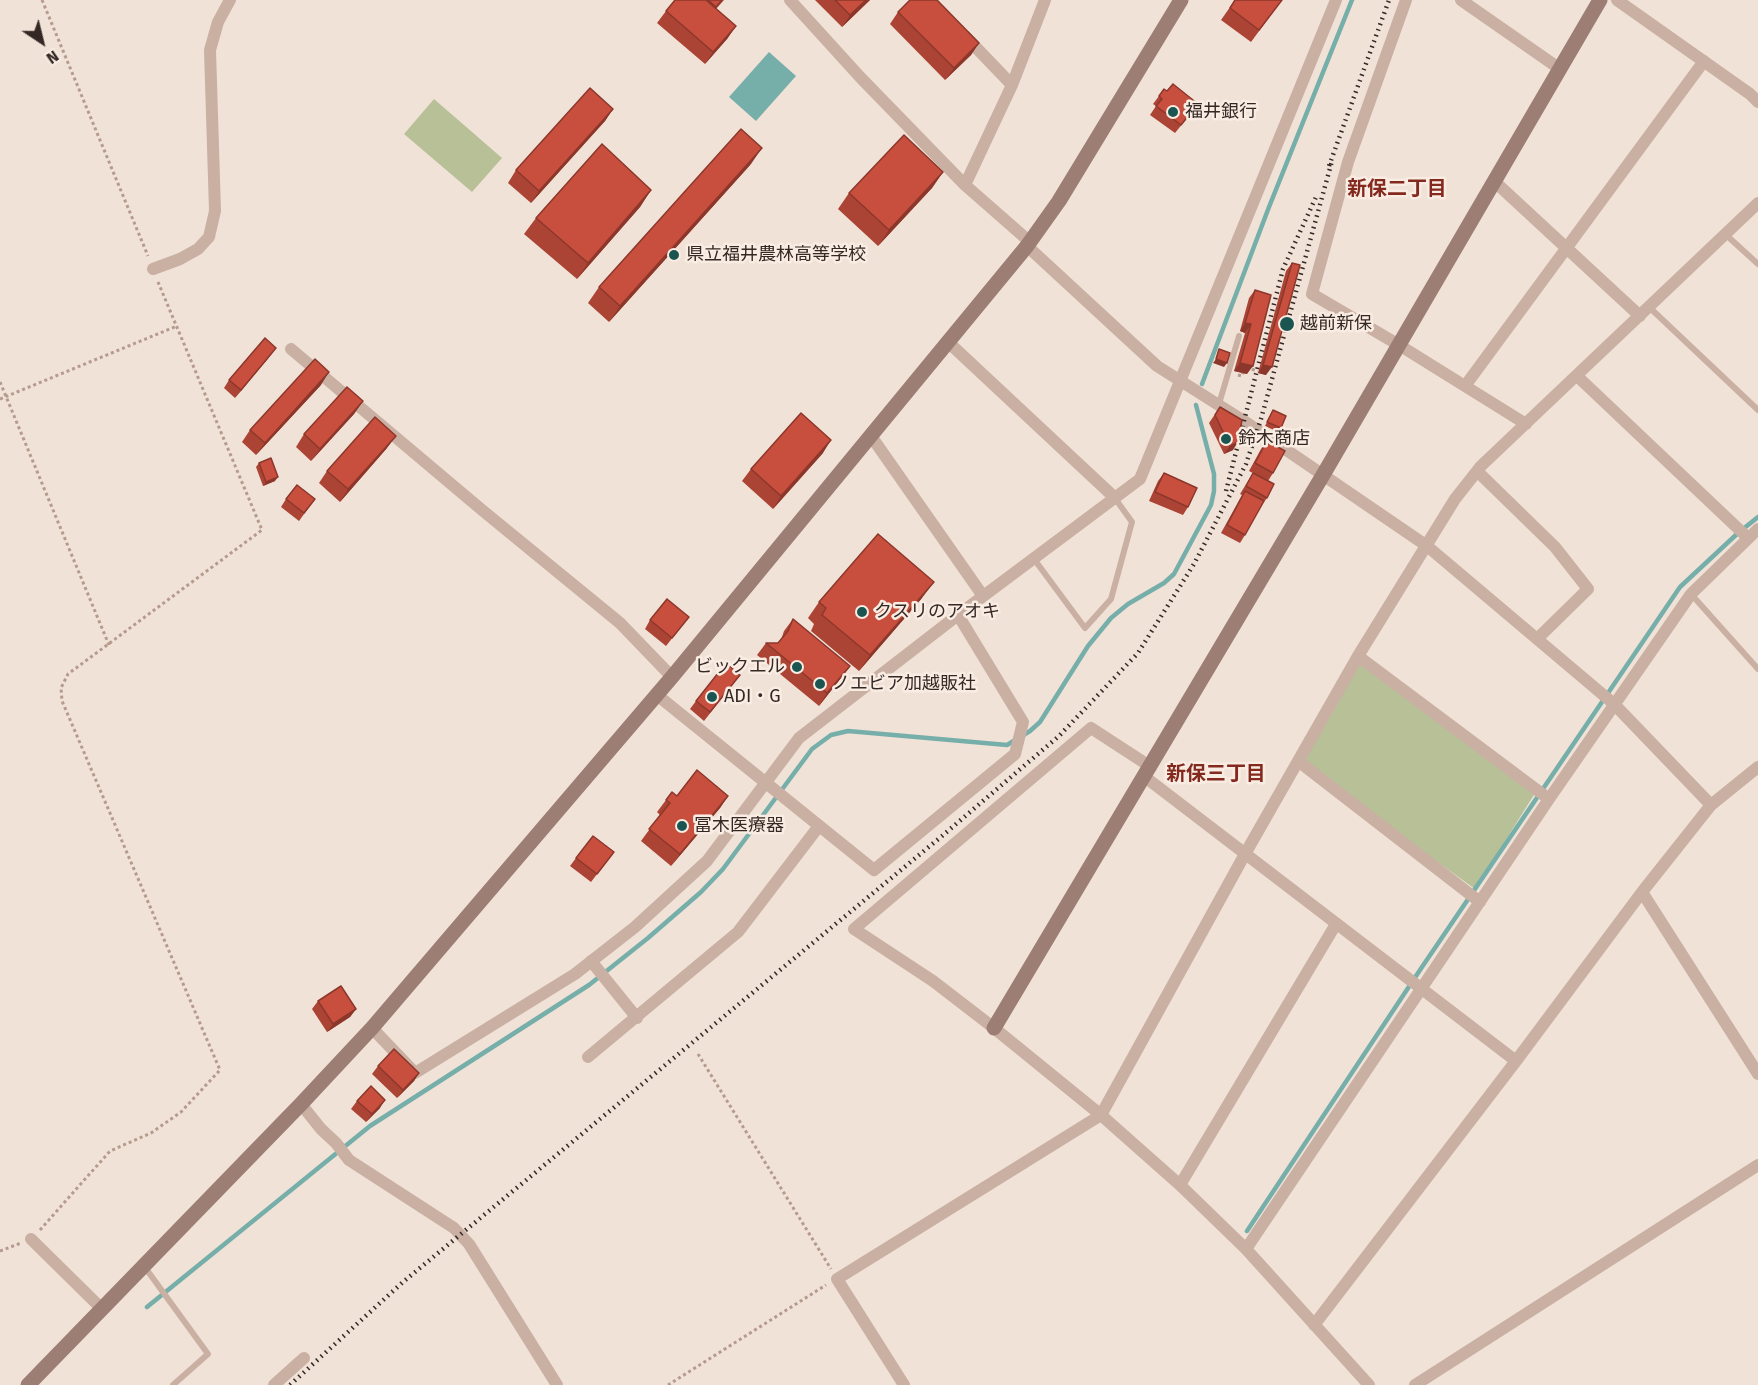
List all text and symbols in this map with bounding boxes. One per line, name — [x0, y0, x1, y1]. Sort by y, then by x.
north arrow — [12, 12, 72, 72]
text: N — [43, 46, 62, 68]
place label: 福井銀行 — [1185, 101, 1257, 123]
marker: 福井銀行 — [1166, 105, 1180, 119]
district label: 新保二丁目 — [1347, 177, 1447, 201]
place label: 県立福井農林高等学校 — [686, 244, 866, 266]
marker: 県立福井農林高等学校 — [667, 248, 681, 262]
place label: 越前新保 — [1300, 313, 1372, 335]
marker: 越前新保 — [1278, 315, 1296, 333]
place label: 鈴木商店 — [1238, 428, 1310, 450]
marker: 鈴木商店 — [1219, 432, 1233, 446]
place label: クスリのアオキ — [874, 601, 1000, 623]
marker: クスリのアオキ — [855, 605, 869, 619]
place label: ビックエル — [695, 656, 785, 678]
marker: ビックエル — [790, 660, 804, 674]
place label: ノエビア加越販社 — [832, 673, 976, 695]
marker: ノエビア加越販社 — [813, 677, 827, 691]
place label: ADI・G — [724, 686, 781, 708]
marker: ADI・G — [705, 690, 719, 704]
district label: 新保三丁目 — [1166, 762, 1266, 786]
place label: 冨木医療器 — [694, 815, 784, 837]
marker: 冨木医療器 — [675, 819, 689, 833]

